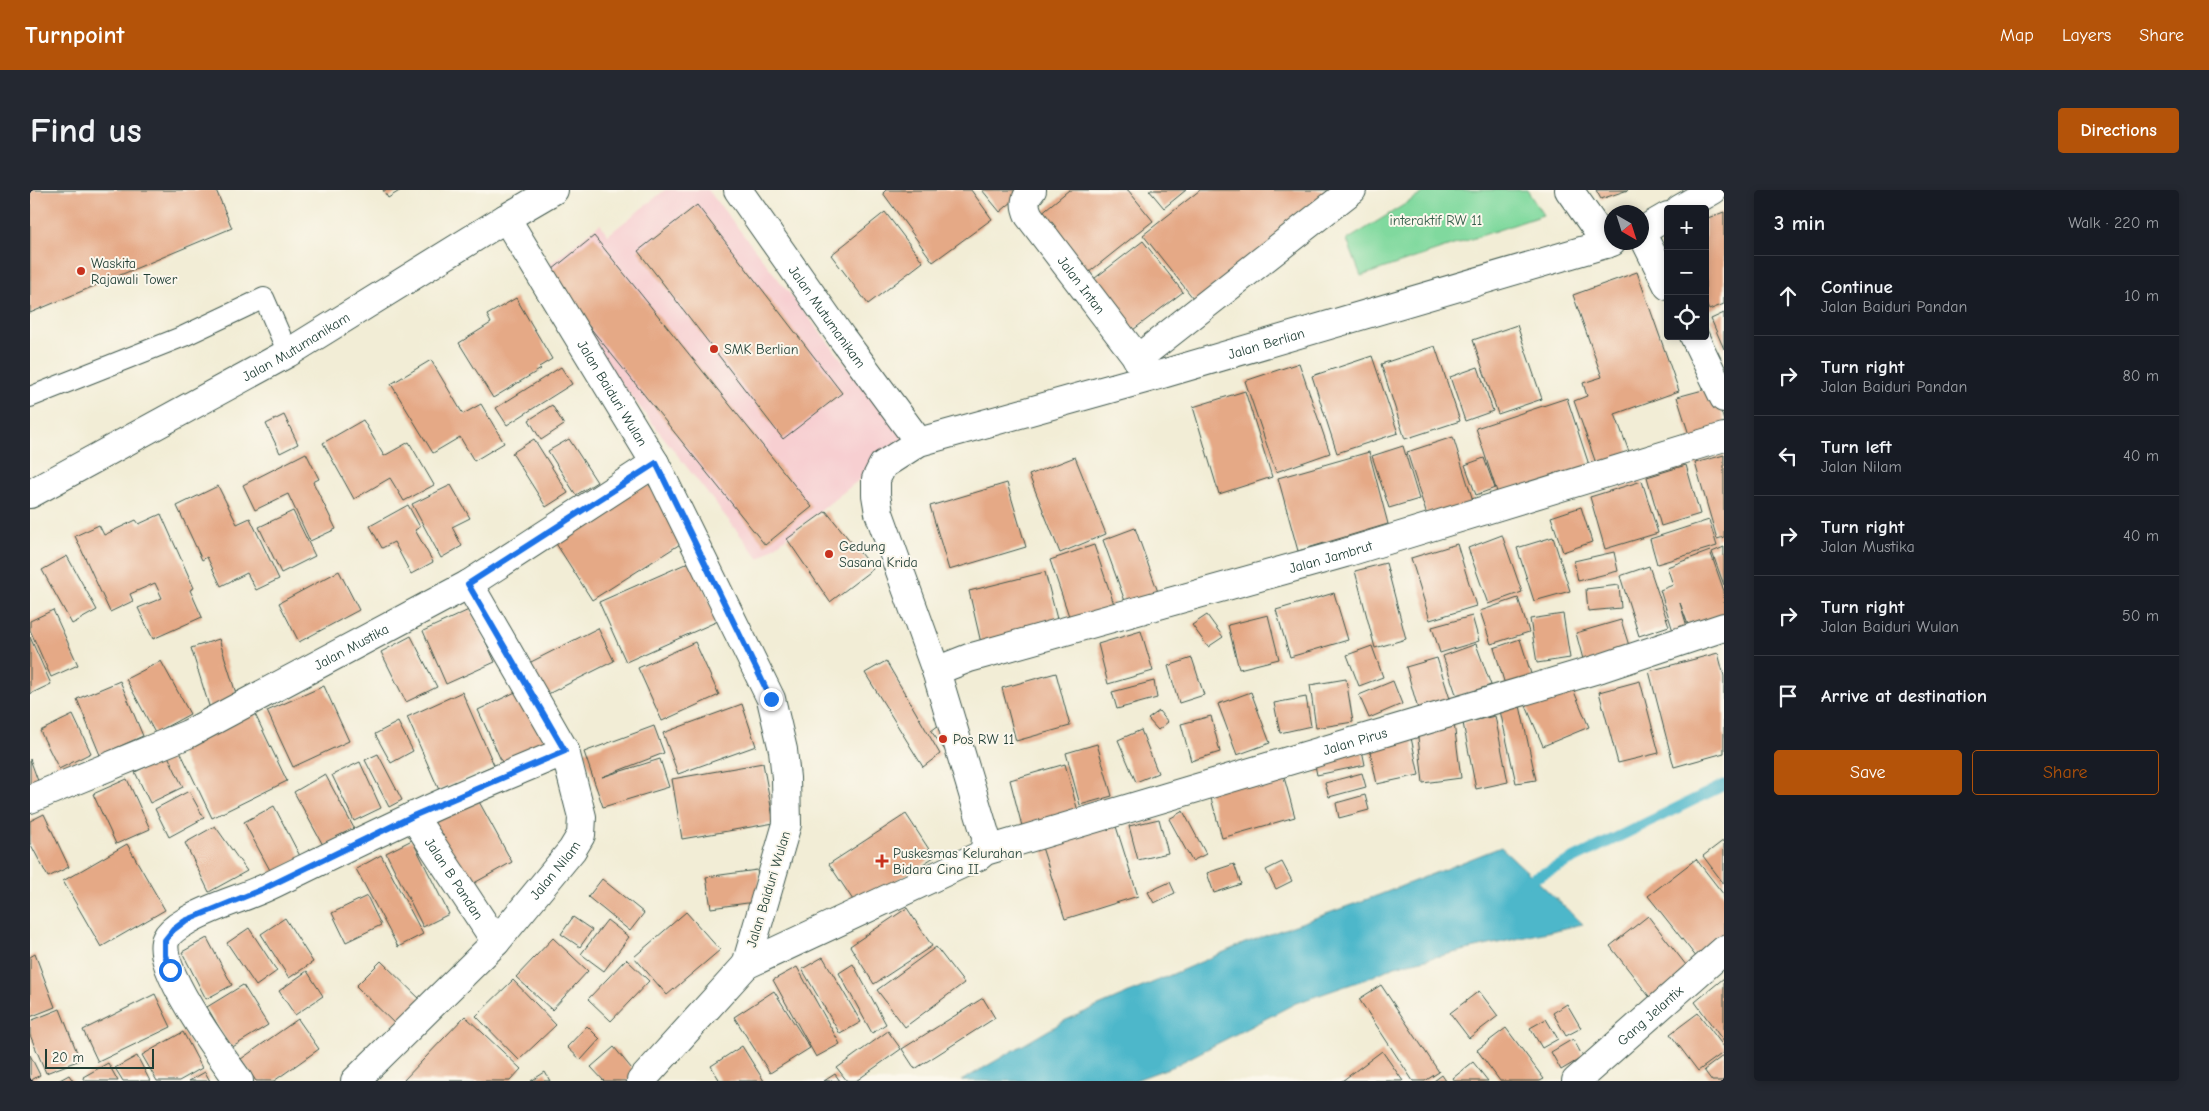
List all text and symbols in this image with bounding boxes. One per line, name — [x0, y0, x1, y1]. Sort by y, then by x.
text: Turnpoint — [25, 21, 124, 49]
text: Map — [2000, 25, 2034, 46]
text: Layers — [2062, 25, 2111, 46]
text: Share — [2139, 25, 2184, 46]
button: Directions — [2058, 108, 2179, 153]
text: Find us — [30, 110, 142, 151]
north arrow — [1604, 205, 1649, 250]
map controls — [1664, 205, 1709, 340]
button: + — [1664, 205, 1709, 250]
text: 3 min — [1774, 211, 1825, 235]
park label: interaktif RW 11 — [1390, 212, 1482, 229]
text: Walk · 220 m — [2068, 214, 2159, 232]
button: − — [1664, 250, 1709, 295]
street label: Jalan Intan — [1054, 253, 1109, 318]
place label: Waskita Rajawali Tower — [91, 255, 178, 288]
street label: Jalan Mutumanikam — [785, 263, 869, 371]
marker: Waskita Rajawali Tower — [75, 265, 87, 277]
text: Continue — [1821, 276, 1893, 298]
icon: ahead — [1774, 282, 1802, 310]
text: 10 m — [2124, 287, 2159, 305]
button: locate — [1664, 295, 1709, 340]
text: Jalan Baiduri Pandan — [1821, 298, 1967, 316]
street label: Jalan Mutumanikam — [240, 309, 353, 385]
street label: Jalan Berlian — [1226, 325, 1307, 363]
street label: Jalan Baiduri Wulan — [573, 337, 651, 449]
place label: SMK Berlian — [724, 341, 798, 358]
marker: SMK Berlian — [708, 343, 720, 355]
text: Turn right — [1821, 356, 1905, 378]
icon: right — [1774, 362, 1802, 390]
text: 80 m — [2122, 367, 2159, 385]
text: Jalan Baiduri Pandan — [1821, 378, 1967, 396]
text: Turn left — [1821, 436, 1892, 458]
icon: left — [1774, 442, 1802, 470]
text: 40 m — [2123, 447, 2159, 465]
text: Jalan Nilam — [1821, 458, 1902, 476]
text: Turn right — [1821, 516, 1905, 538]
icon: right — [1774, 522, 1802, 550]
text: 40 m — [2123, 527, 2159, 545]
street label: Jalan Jambrut — [1287, 537, 1375, 577]
place label: Gedung Sasana Krida — [839, 538, 918, 571]
text: Jalan Mustika — [1821, 538, 1915, 556]
marker: Gedung Sasana Krida — [823, 548, 835, 560]
text: Turn right — [1821, 596, 1905, 618]
icon: right — [1774, 602, 1802, 630]
text: 50 m — [2122, 607, 2159, 625]
text: Jalan Baiduri Wulan — [1821, 618, 1959, 636]
street label: Jalan Mustika — [311, 620, 392, 674]
icon: arrive — [1774, 682, 1802, 710]
text: Arrive at destination — [1821, 685, 1987, 707]
route end — [760, 688, 783, 711]
street label: Jalan Pirus — [1321, 724, 1389, 759]
place label: Pos RW 11 — [953, 731, 1014, 748]
marker: Pos RW 11 — [937, 733, 949, 745]
button: Save — [1774, 750, 1962, 795]
button: Share — [1972, 750, 2159, 795]
street label: Jalan Baiduri Wulan — [743, 829, 794, 949]
street label: Jalan B Pandan — [421, 835, 487, 923]
street label: Jalan Nilam — [527, 838, 584, 903]
place label: Puskesmas Kelurahan Bidara Cina II — [893, 845, 1023, 878]
marker: Puskesmas Kelurahan Bidara Cina II — [875, 854, 889, 868]
route start — [159, 959, 182, 982]
street label: Gang Jelantix — [1614, 982, 1687, 1049]
scale bar — [45, 1046, 154, 1069]
text: 20 m — [52, 1049, 84, 1066]

